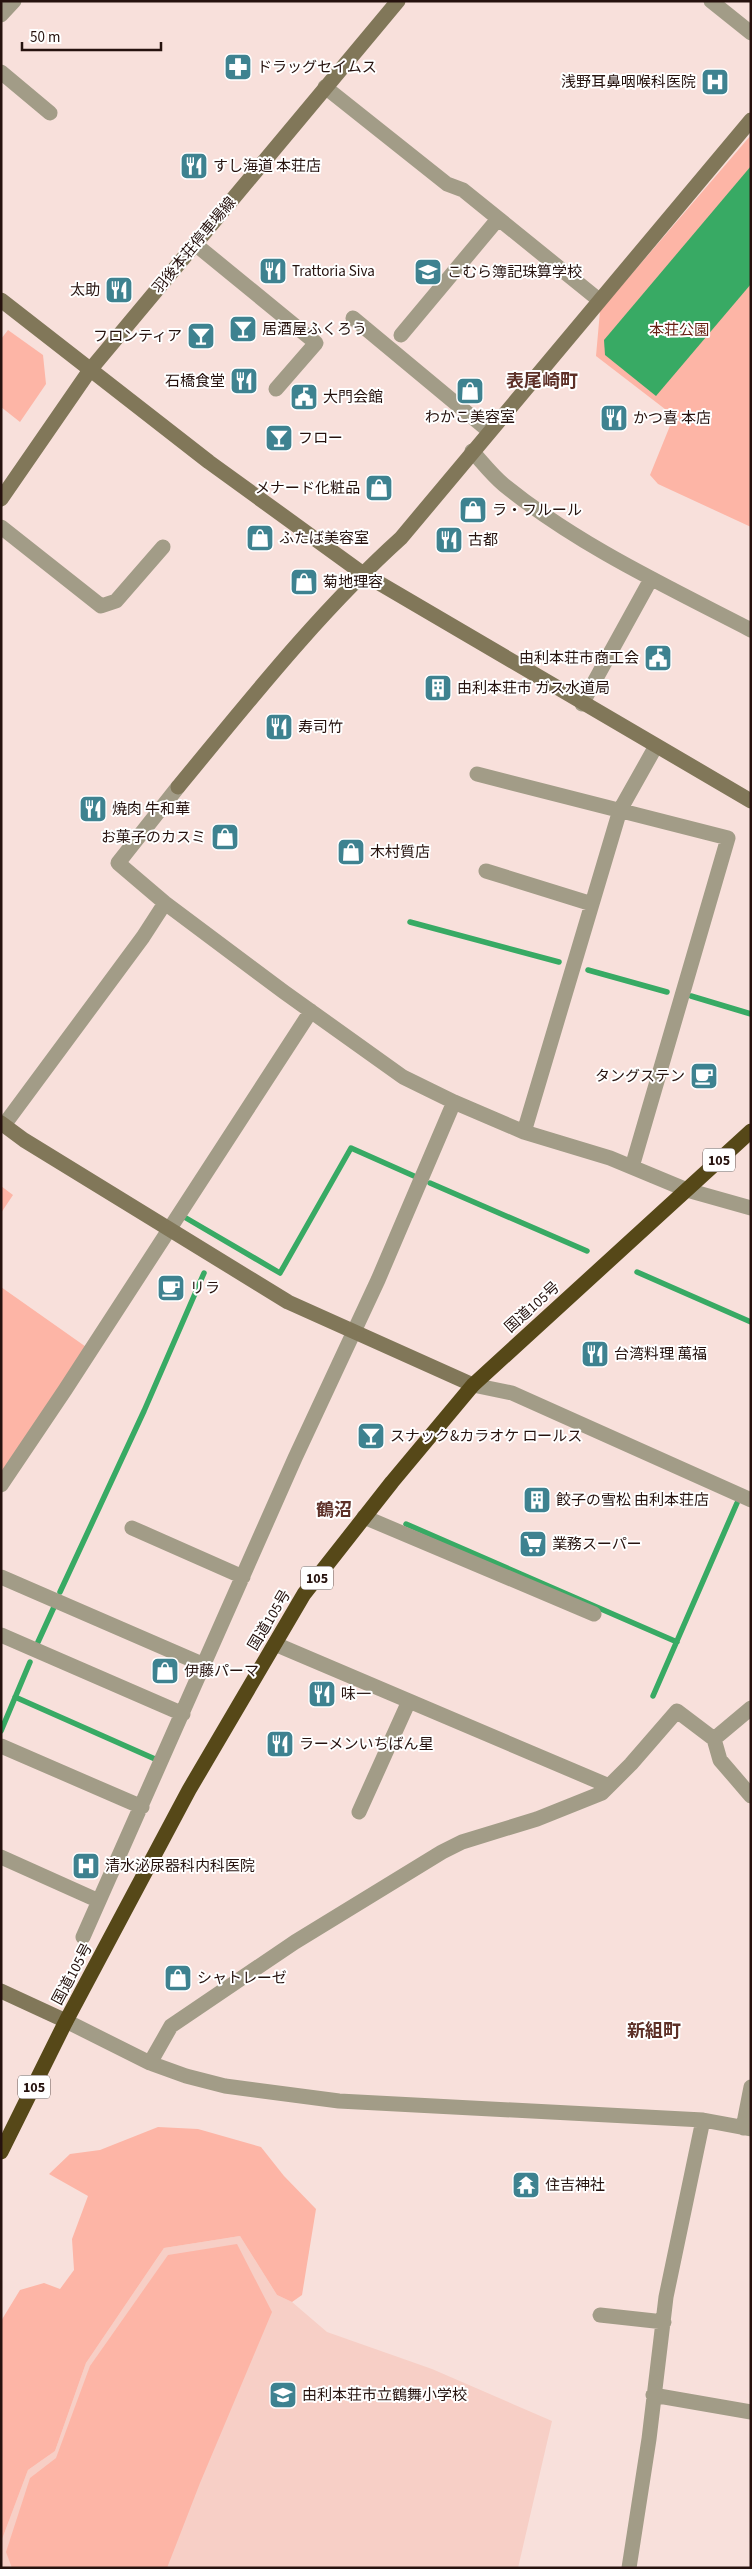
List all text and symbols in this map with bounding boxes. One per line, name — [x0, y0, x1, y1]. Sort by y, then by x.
scale bar — [22, 20, 161, 52]
text: 50 m — [30, 27, 60, 48]
pharmacy icon: ドラッグセイムス — [223, 52, 253, 82]
place label: ドラッグセイムス — [257, 57, 377, 78]
hospital icon: 浅野耳鼻咽喉科医院 — [700, 67, 730, 97]
place label: 浅野耳鼻咽喉科医院 — [561, 72, 696, 93]
restaurant icon: すし海道 本荘店 — [179, 151, 209, 181]
place label: すし海道 本荘店 — [213, 156, 321, 177]
street label: 羽後本荘停車場線 — [148, 193, 241, 298]
restaurant icon: Trattoria Siva — [258, 256, 288, 286]
school or university icon: こむら簿記珠算学校 — [413, 257, 443, 287]
place label: Trattoria Siva — [292, 261, 375, 282]
place label: こむら簿記珠算学校 — [447, 262, 582, 283]
restaurant icon: 太助 — [104, 275, 134, 305]
place label: 太助 — [70, 280, 100, 301]
bar icon: 居酒屋ふくろう — [228, 314, 258, 344]
place label: 居酒屋ふくろう — [262, 319, 367, 340]
park label: 本荘公園 — [649, 320, 709, 341]
bar icon: フロンティア — [186, 321, 216, 351]
place label: フロンティア — [93, 326, 182, 347]
restaurant icon: 石橋食堂 — [229, 366, 259, 396]
district label: 表尾崎町 — [506, 369, 578, 394]
place label: 石橋食堂 — [165, 371, 225, 392]
shop icon: わかこ美容室 — [455, 376, 485, 406]
public building icon: 大門会館 — [289, 382, 319, 412]
place label: 大門会館 — [323, 387, 383, 408]
restaurant icon: かつ喜 本店 — [599, 403, 629, 433]
place label: わかこ美容室 — [425, 407, 515, 428]
place label: かつ喜 本店 — [633, 408, 711, 429]
bar icon: フロー — [264, 423, 294, 453]
place label: フロー — [298, 428, 343, 449]
shop icon: メナード化粧品 — [364, 473, 394, 503]
place label: メナード化粧品 — [255, 478, 360, 499]
shop icon: ラ・フルール — [458, 495, 488, 525]
place label: ラ・フルール — [492, 500, 582, 521]
shop icon: ふたば美容室 — [245, 523, 275, 553]
restaurant icon: 古都 — [434, 525, 464, 555]
place label: ふたば美容室 — [279, 528, 369, 549]
place label: 古都 — [468, 530, 498, 551]
shop icon: 菊地理容 — [289, 567, 319, 597]
place label: 菊地理容 — [323, 572, 383, 593]
public building icon: 由利本荘市商工会 — [643, 643, 673, 673]
place label: 由利本荘市商工会 — [519, 648, 639, 669]
building icon: 由利本荘市 ガス水道局 — [423, 673, 453, 703]
place label: 由利本荘市 ガス水道局 — [457, 678, 610, 699]
restaurant icon: 寿司竹 — [264, 712, 294, 742]
place label: 寿司竹 — [298, 717, 343, 738]
restaurant icon: 焼肉 牛和華 — [78, 794, 108, 824]
place label: 焼肉 牛和華 — [112, 799, 190, 820]
shop icon: お菓子のカスミ — [210, 822, 240, 852]
place label: お菓子のカスミ — [101, 827, 206, 848]
shop icon: 木村質店 — [336, 837, 366, 867]
place label: 木村質店 — [370, 842, 430, 863]
cafe icon: タングステン — [689, 1061, 719, 1091]
place label: タングステン — [595, 1066, 685, 1087]
road number: 105 — [703, 1148, 735, 1172]
cafe icon: リラ — [156, 1273, 186, 1303]
street label: 国道105号 — [500, 1277, 564, 1338]
place label: リラ — [190, 1278, 220, 1299]
restaurant icon: 台湾料理 萬福 — [580, 1339, 610, 1369]
place label: 台湾料理 萬福 — [614, 1344, 707, 1365]
bar icon: スナック&カラオケ ロールス — [356, 1421, 386, 1451]
place label: スナック&カラオケ ロールス — [390, 1426, 582, 1447]
building icon: 餃子の雪松 由利本荘店 — [522, 1485, 552, 1515]
place label: 餃子の雪松 由利本荘店 — [556, 1490, 709, 1511]
district label: 鶴沼 — [316, 1498, 352, 1523]
supermarket icon: 業務スーパー — [518, 1529, 548, 1559]
place label: 業務スーパー — [552, 1534, 642, 1555]
road number: 105 — [301, 1566, 333, 1590]
street label: 国道105号 — [243, 1586, 296, 1655]
shop icon: 伊藤パーマ — [150, 1656, 180, 1686]
place label: 伊藤パーマ — [184, 1661, 259, 1682]
restaurant icon: 味一 — [307, 1679, 337, 1709]
place label: 味一 — [341, 1684, 371, 1705]
restaurant icon: ラーメンいちばん星 — [265, 1729, 295, 1759]
place label: ラーメンいちばん星 — [299, 1734, 433, 1755]
hospital icon: 清水泌尿器科内科医院 — [71, 1851, 101, 1881]
place label: 清水泌尿器科内科医院 — [105, 1856, 255, 1877]
street label: 国道105号 — [47, 1940, 98, 2009]
shop icon: シャトレーゼ — [163, 1963, 193, 1993]
place label: シャトレーゼ — [197, 1968, 287, 1989]
district label: 新組町 — [627, 2019, 681, 2044]
road number: 105 — [18, 2076, 50, 2098]
temple icon: 住吉神社 — [511, 2170, 541, 2200]
place label: 住吉神社 — [545, 2175, 605, 2196]
school or university icon: 由利本荘市立鶴舞小学校 — [268, 2380, 298, 2410]
place label: 由利本荘市立鶴舞小学校 — [302, 2385, 467, 2406]

